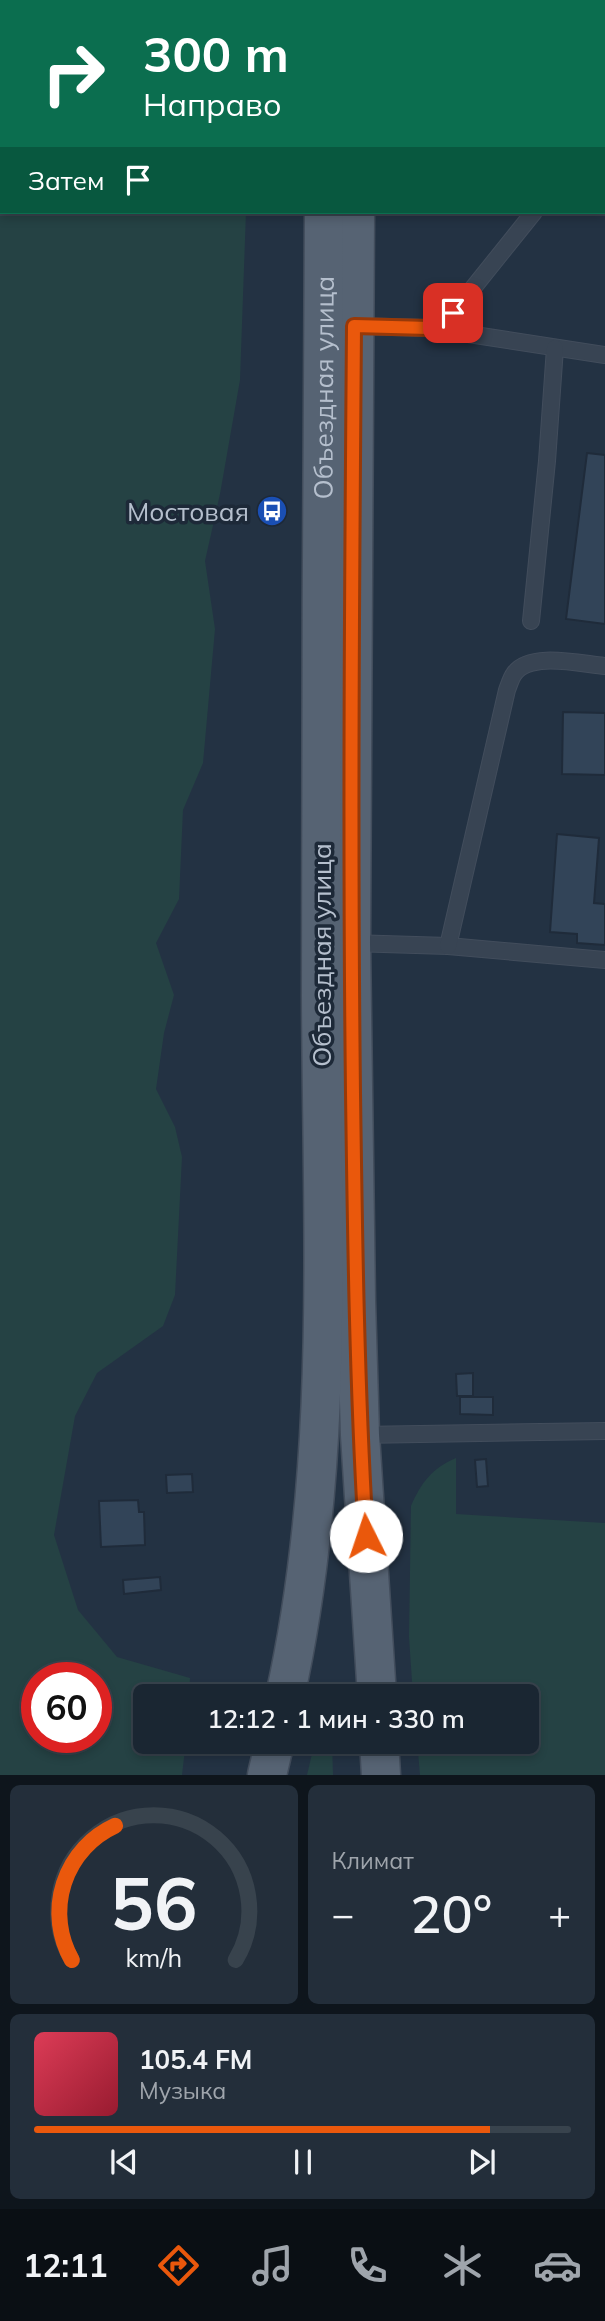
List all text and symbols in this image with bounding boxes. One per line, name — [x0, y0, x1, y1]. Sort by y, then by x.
text: 300 m — [143, 23, 289, 84]
icon: right — [28, 28, 119, 119]
text: Направо — [143, 84, 282, 124]
icon: arrive — [119, 161, 157, 199]
text: Затем — [28, 164, 105, 197]
street label: Объездная улица — [306, 276, 340, 499]
pin — [423, 283, 483, 343]
icon: arrive — [434, 294, 472, 332]
bus stop icon: Мостовая — [255, 494, 289, 528]
place label: Мостовая — [127, 495, 249, 528]
street label: Объездная улица — [305, 843, 338, 1067]
position arrow — [329, 1499, 403, 1573]
speed limit sign: 60 — [21, 1662, 112, 1753]
text: 12:12 · 1 мин · 330 m — [207, 1702, 465, 1735]
text: Климат — [332, 1846, 414, 1875]
text: 56 — [110, 1858, 197, 1949]
text: 20° — [410, 1881, 492, 1946]
text: − — [332, 1890, 354, 1938]
text: + — [548, 1890, 571, 1938]
text: km/h — [125, 1942, 182, 1973]
text: 105.4 FM — [139, 2043, 252, 2076]
text: Музыка — [139, 2076, 226, 2105]
icon: previous — [105, 2143, 143, 2181]
icon: pause — [284, 2143, 322, 2181]
icon: next — [463, 2143, 501, 2181]
icon: directions — [154, 2241, 203, 2290]
icon: music — [248, 2241, 297, 2290]
icon: phone — [343, 2241, 392, 2290]
icon: climate — [438, 2241, 487, 2290]
icon: car — [533, 2241, 582, 2290]
text: 12:11 — [23, 2245, 108, 2285]

